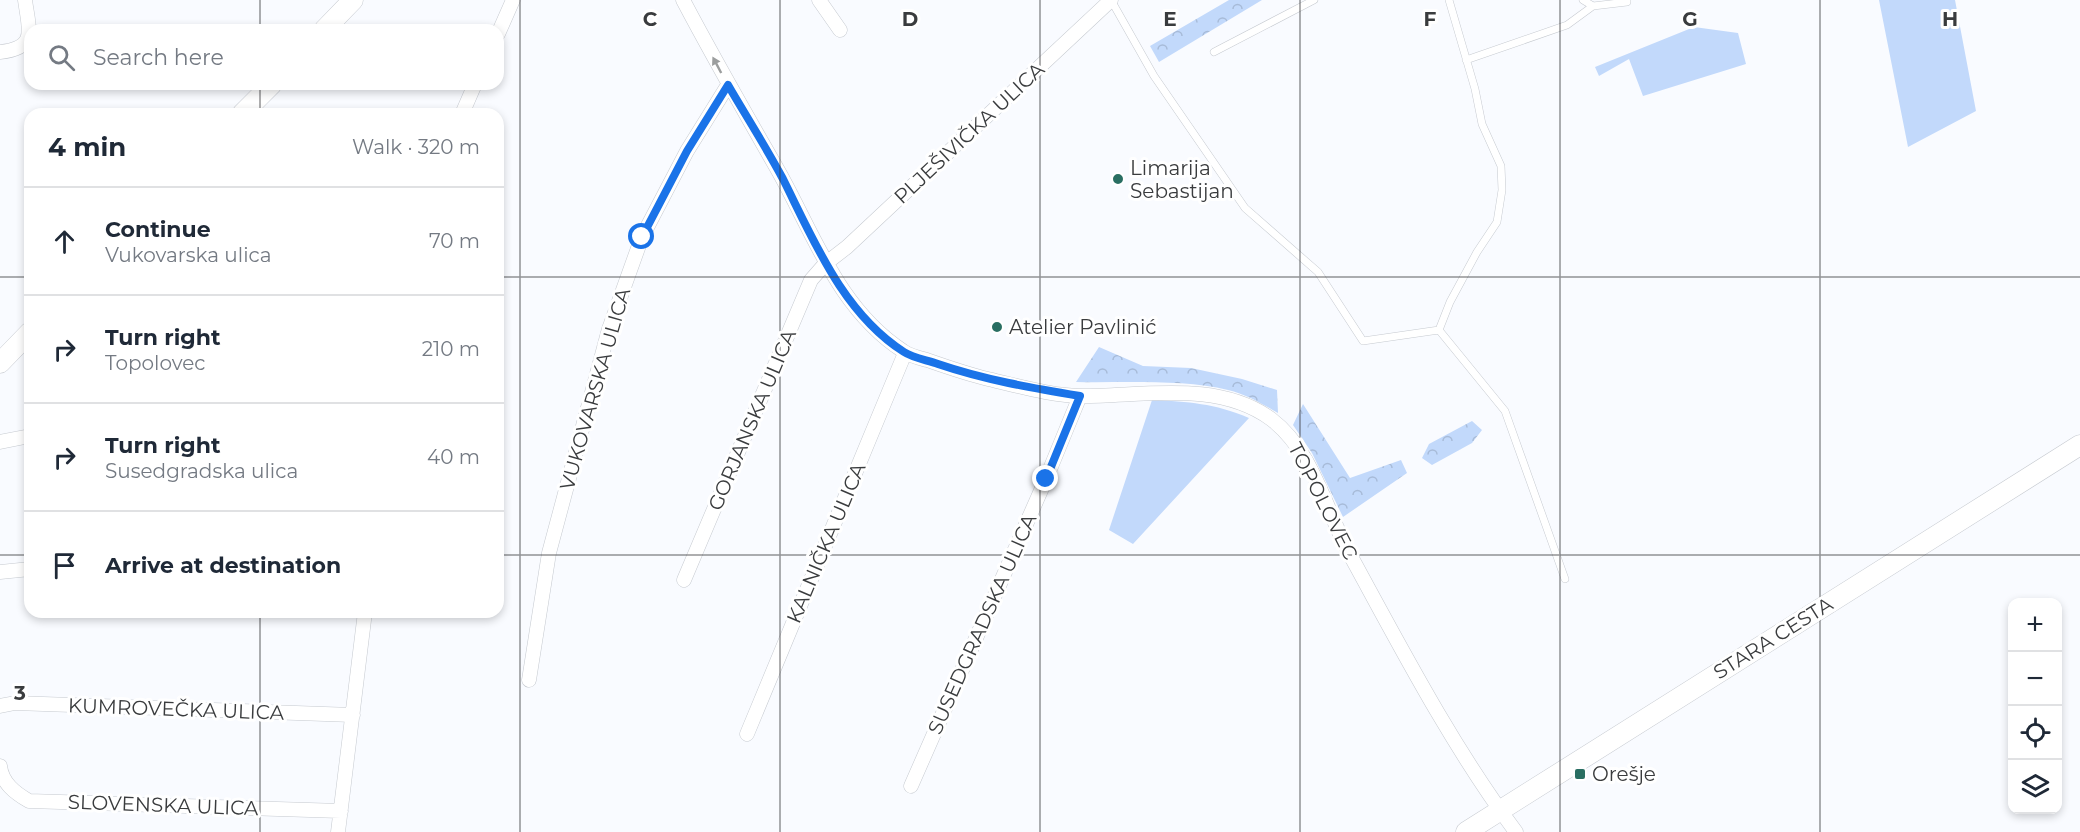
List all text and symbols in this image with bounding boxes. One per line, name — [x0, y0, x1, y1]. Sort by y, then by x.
text: C — [643, 7, 658, 31]
text: D — [902, 7, 918, 31]
text: E — [1163, 7, 1177, 31]
text: F — [1424, 7, 1437, 31]
text: G — [1682, 7, 1698, 31]
text: H — [1942, 7, 1958, 31]
search box — [24, 24, 504, 90]
icon: search — [45, 41, 78, 74]
text: Search here — [93, 44, 224, 71]
one-way arrow — [713, 57, 722, 74]
street label: PLJEŠIVIČKA ULICA — [889, 57, 1050, 209]
text: 4 min — [48, 131, 126, 163]
text: Walk · 320 m — [352, 135, 480, 159]
place label: Limarija Sebastijan — [1130, 156, 1234, 203]
marker: Limarija Sebastijan — [1111, 172, 1125, 186]
text: Continue — [105, 216, 211, 243]
route start — [628, 223, 654, 249]
icon: ahead — [48, 225, 81, 258]
text: 70 m — [429, 229, 480, 253]
text: Vukovarska ulica — [105, 243, 272, 267]
street label: VUKOVARSKA ULICA — [555, 285, 636, 493]
place label: Atelier Pavlinić — [1009, 315, 1157, 339]
marker: Atelier Pavlinić — [990, 320, 1004, 334]
text: Turn right — [105, 324, 220, 351]
street label: GORJANSKA ULICA — [703, 325, 801, 514]
icon: right — [48, 333, 81, 366]
text: 210 m — [422, 337, 480, 361]
text: Topolovec — [105, 351, 206, 375]
text: Turn right — [105, 432, 220, 459]
street label: TOPOLOVEC — [1283, 438, 1363, 564]
icon: right — [48, 441, 81, 474]
text: 40 m — [427, 445, 480, 469]
text: Susedgradska ulica — [105, 459, 298, 483]
street label: KALNIČKA ULICA — [781, 459, 871, 627]
route end — [1032, 465, 1058, 491]
street label: SUSEDGRADSKA ULICA — [923, 510, 1042, 738]
icon: arrive — [48, 549, 81, 582]
text: Arrive at destination — [105, 552, 341, 579]
street label: STARA CESTA — [1709, 591, 1838, 684]
map controls — [2008, 598, 2062, 814]
button: + — [2008, 598, 2062, 652]
button: − — [2008, 652, 2062, 706]
text: 3 — [13, 681, 26, 705]
street label: KUMROVEČKA ULICA — [68, 693, 285, 725]
button: locate — [2008, 706, 2062, 760]
button: layers — [2008, 760, 2062, 814]
place label: Orešje — [1592, 762, 1656, 786]
marker: Orešje — [1573, 767, 1587, 781]
street label: SLOVENSKA ULICA — [67, 790, 259, 820]

